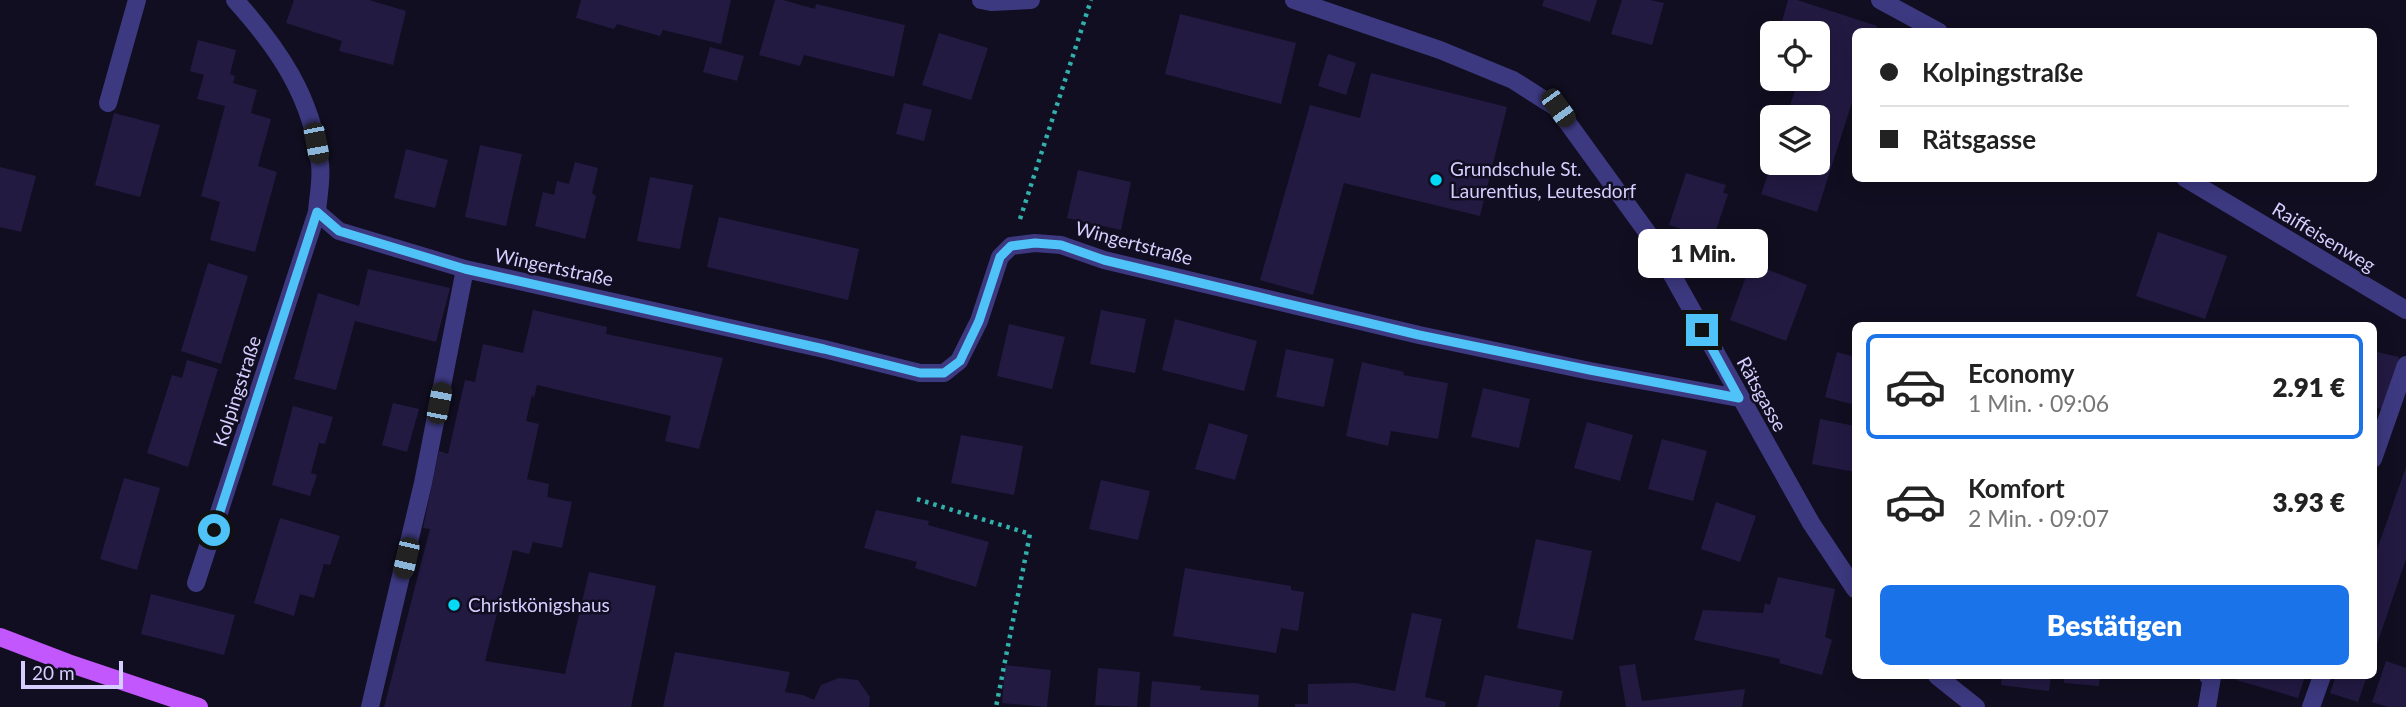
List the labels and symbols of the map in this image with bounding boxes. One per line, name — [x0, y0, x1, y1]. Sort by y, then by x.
car — [1538, 85, 1579, 131]
car — [302, 120, 331, 166]
place label: Grundschule St. Laurentius, Leutesdorf — [1450, 157, 1637, 202]
marker: Grundschule St. Laurentius, Leutesdorf — [1428, 172, 1444, 188]
street label: Raiffeisenweg — [2269, 197, 2380, 276]
street label: Wingertstraße — [1073, 216, 1195, 269]
callout: 1 Min. — [1637, 229, 1767, 278]
street label: Wingertstraße — [493, 243, 615, 290]
route end — [1686, 314, 1718, 346]
street label: Kolpingstraße — [208, 333, 265, 449]
street label: Rätsgasse — [1733, 352, 1792, 435]
car — [425, 380, 454, 426]
route start — [198, 514, 230, 546]
car — [392, 535, 421, 581]
place label: Christkönigshaus — [468, 593, 610, 616]
marker: Christkönigshaus — [446, 597, 462, 613]
scale bar — [21, 658, 122, 690]

